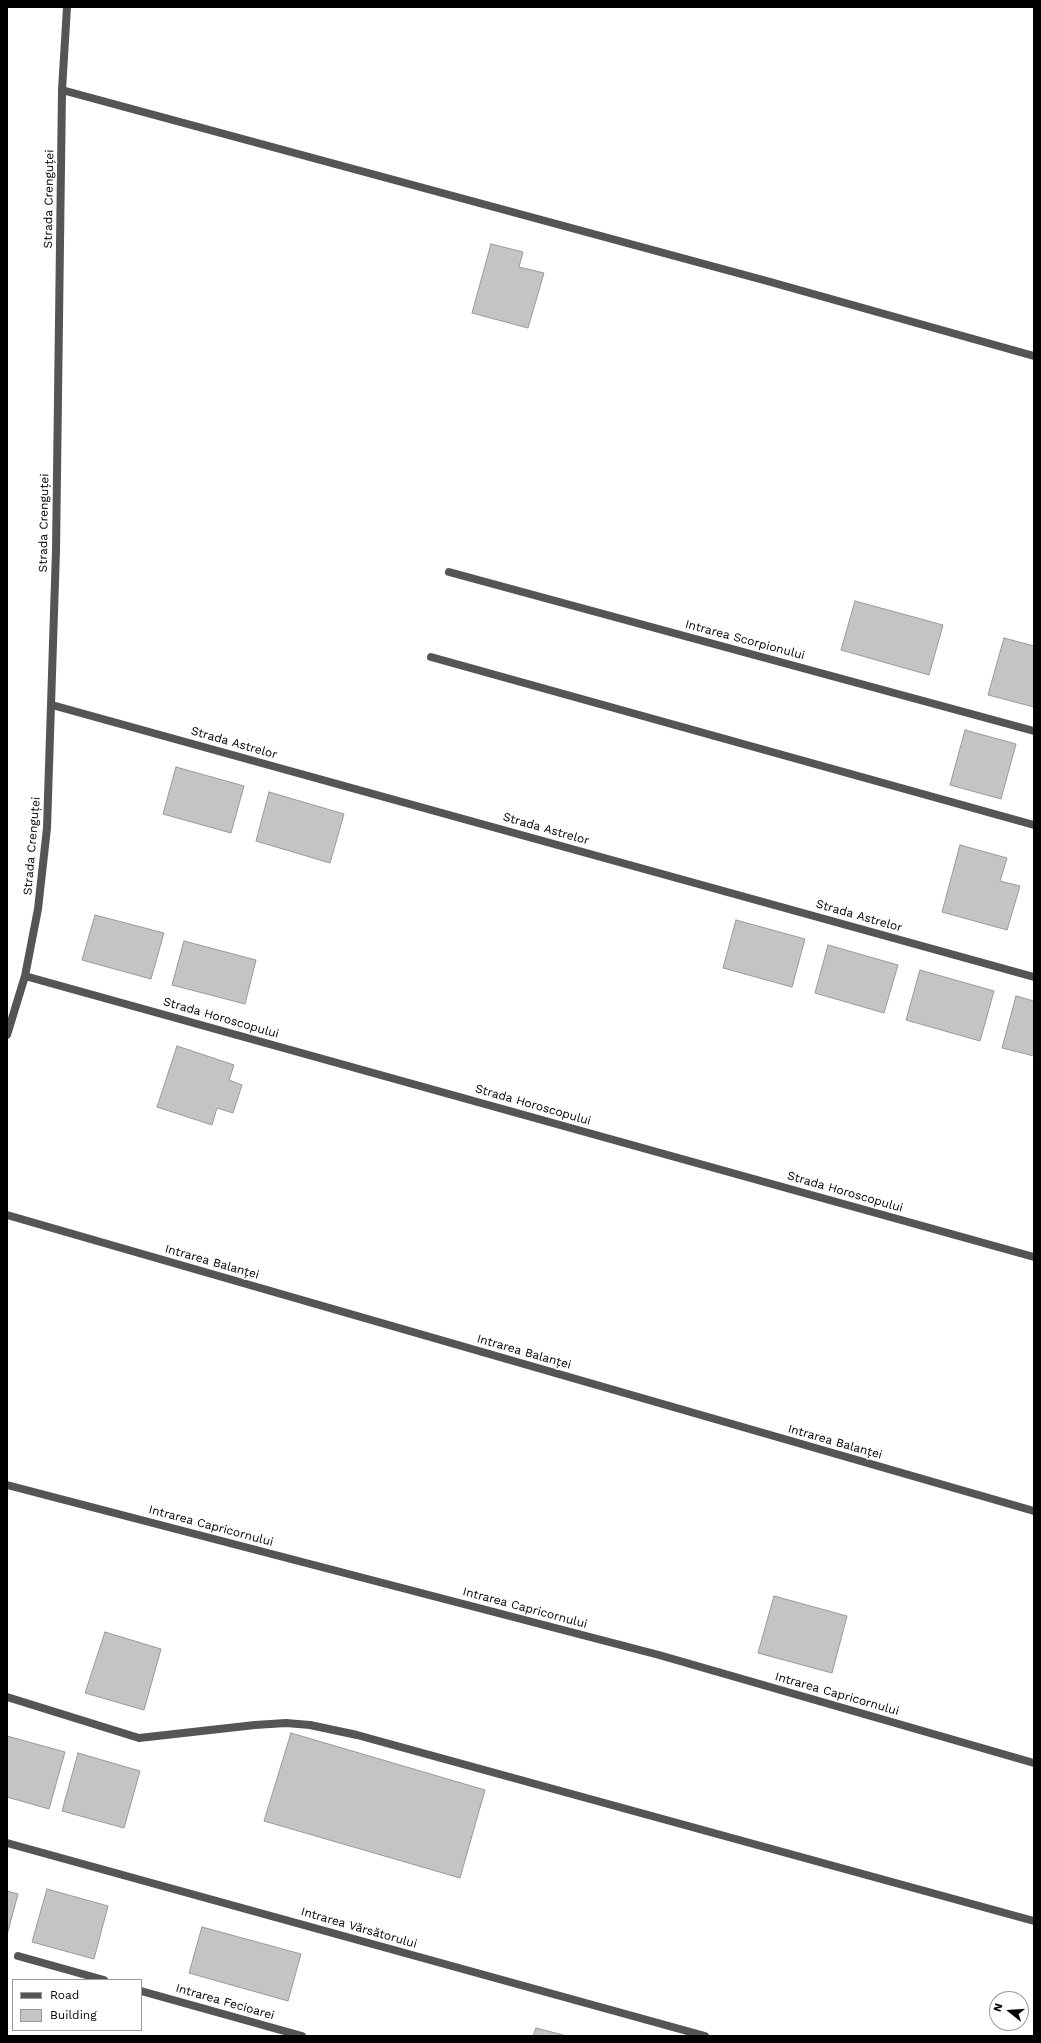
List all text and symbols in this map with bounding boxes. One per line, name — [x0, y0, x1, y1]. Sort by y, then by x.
street label: Strada Crenguței — [41, 149, 57, 249]
street label: Strada Crenguței — [36, 473, 52, 573]
street label: Intrarea Scorpionului — [684, 617, 806, 663]
street label: Strada Astrelor — [189, 724, 279, 762]
street label: Strada Crenguței — [21, 796, 43, 896]
street label: Strada Astrelor — [501, 810, 591, 848]
street label: Strada Astrelor — [814, 897, 904, 935]
street label: Strada Horoscopului — [161, 995, 281, 1041]
street label: Strada Horoscopului — [473, 1082, 593, 1128]
street label: Strada Horoscopului — [785, 1169, 905, 1215]
street label: Intrarea Balanței — [163, 1242, 261, 1282]
street label: Intrarea Balanței — [475, 1332, 573, 1372]
street label: Intrarea Balanței — [786, 1422, 884, 1462]
street label: Intrarea Capricornului — [147, 1502, 275, 1550]
street label: Intrarea Capricornului — [461, 1584, 589, 1632]
street label: Intrarea Capricornului — [773, 1669, 901, 1719]
street label: Intrarea Vărsătorului — [299, 1905, 419, 1951]
legend — [12, 1979, 142, 2031]
street label: Intrarea Fecioarei — [174, 1981, 276, 2023]
text: Road — [50, 1988, 79, 2002]
north arrow — [989, 1991, 1029, 2031]
text: N — [991, 2002, 1005, 2013]
text: Building — [50, 2008, 97, 2022]

